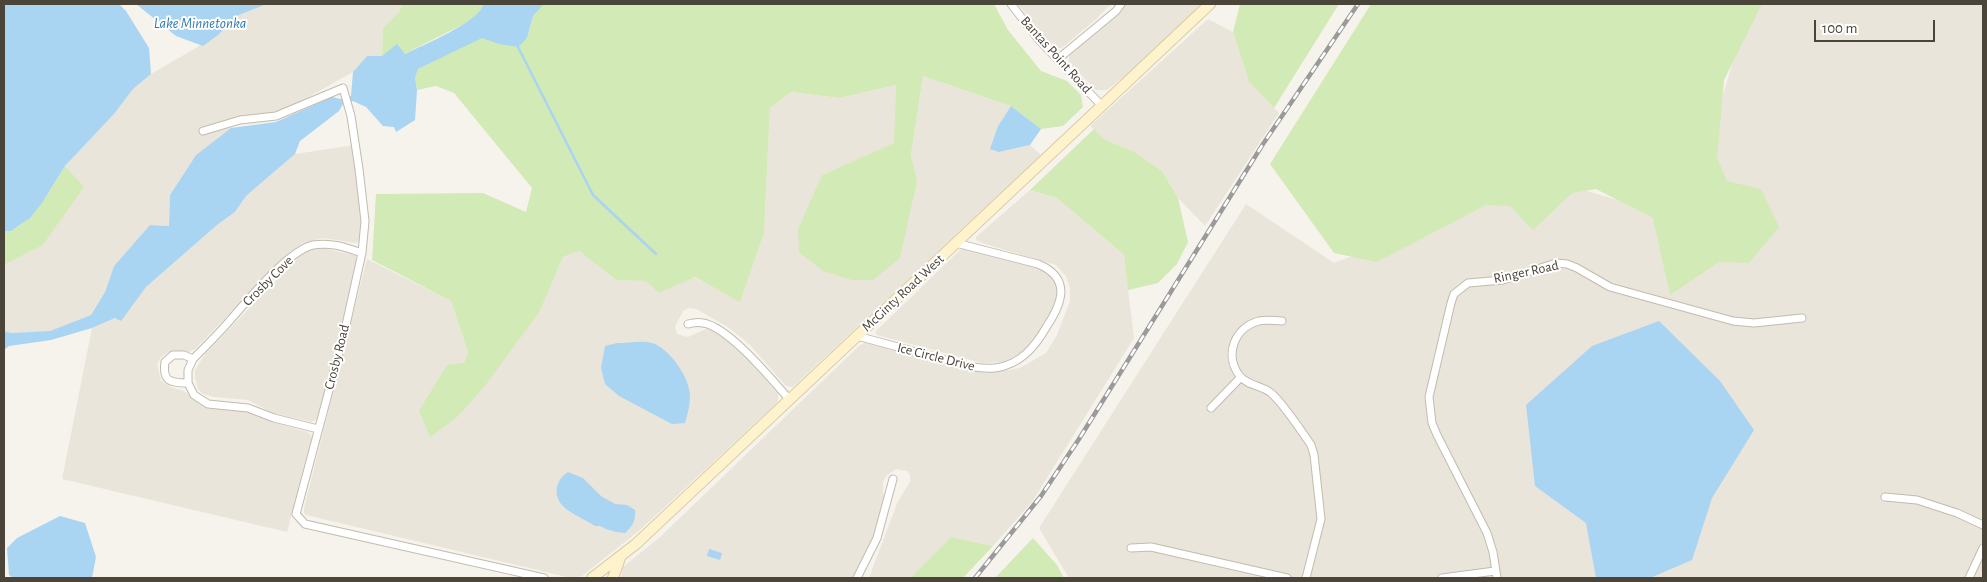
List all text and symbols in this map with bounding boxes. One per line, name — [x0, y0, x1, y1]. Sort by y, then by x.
scale bar — [1817, 10, 1938, 42]
street label: Bantas Point Road — [1017, 13, 1095, 97]
water label: Lake Minnetonka — [154, 14, 246, 32]
text: 100 m — [1822, 21, 1857, 36]
street label: McGinty Road West — [858, 251, 948, 335]
street label: Crosby Cove — [239, 252, 297, 310]
street label: Ringer Road — [1492, 257, 1560, 287]
street label: Crosby Road — [321, 323, 353, 391]
street label: Ice Circle Drive — [895, 339, 977, 375]

